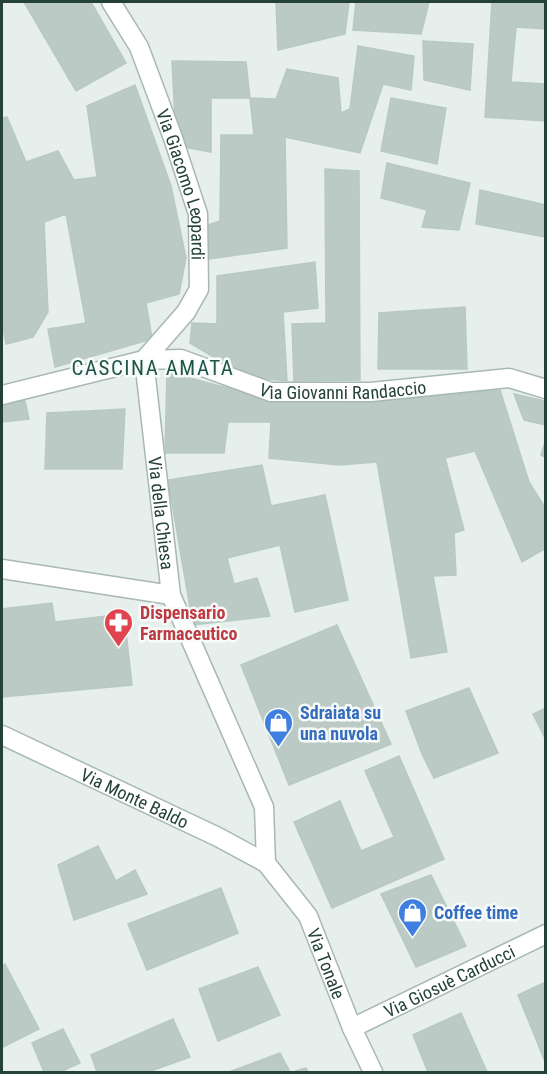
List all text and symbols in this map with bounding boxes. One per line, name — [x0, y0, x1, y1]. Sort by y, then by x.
street label: Via Giacomo Leopardi — [153, 106, 209, 260]
district label: CASCINA AMATA — [72, 356, 234, 380]
street label: Via Giovanni Randaccio — [257, 376, 427, 403]
street label: Via della Chiesa — [145, 455, 179, 571]
place label: Dispensario Farmaceutico — [140, 602, 238, 644]
pharmacy icon: Dispensario Farmaceutico — [103, 606, 135, 648]
place label: Sdraiata su una nuvola — [300, 702, 381, 744]
shop icon: Sdraiata su una nuvola — [263, 706, 295, 748]
street label: Via Monte Baldo — [78, 763, 192, 832]
shop icon: Coffee time — [397, 896, 429, 938]
place label: Coffee time — [434, 902, 519, 923]
street label: Via Tonale — [303, 925, 350, 1002]
street label: Via Giosuè Carducci — [380, 940, 518, 1022]

